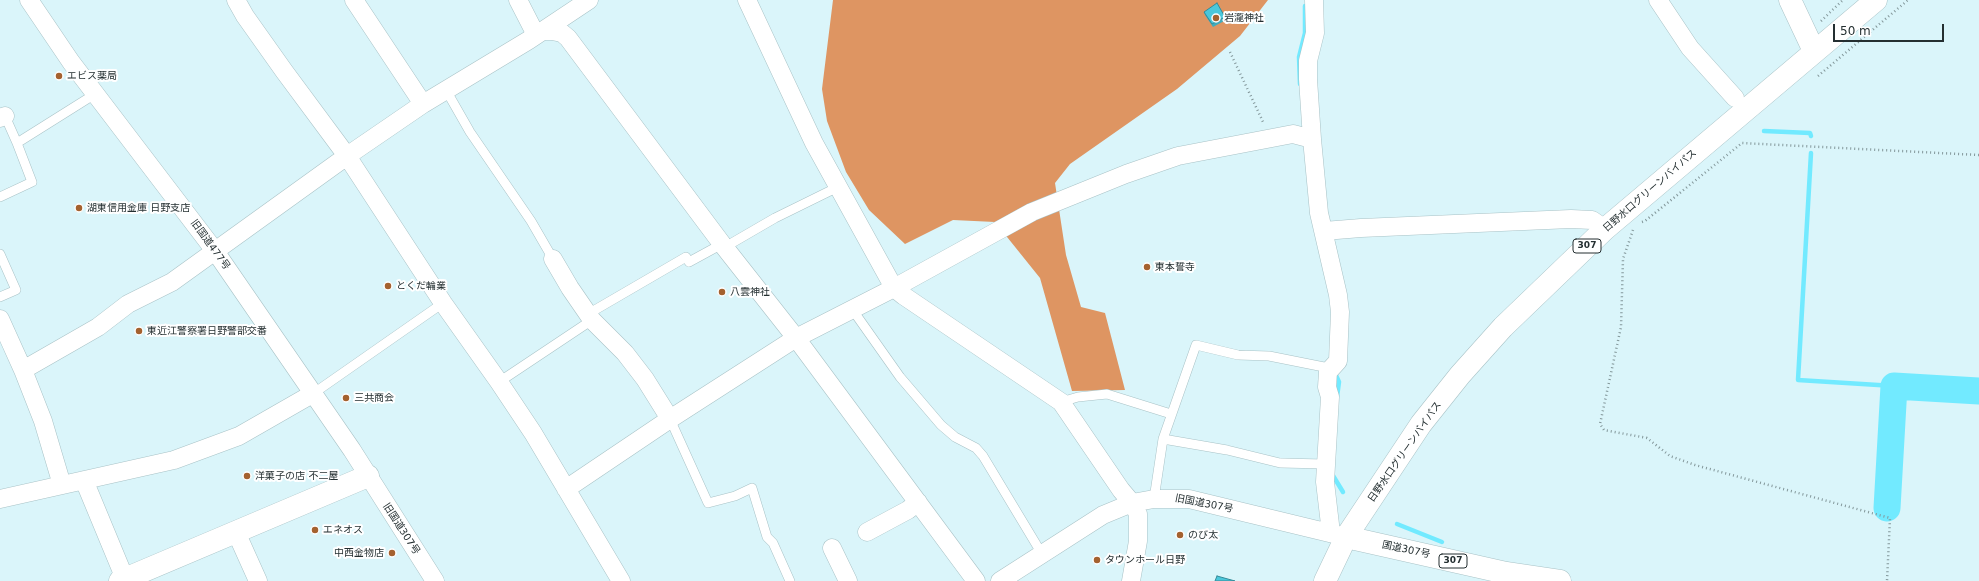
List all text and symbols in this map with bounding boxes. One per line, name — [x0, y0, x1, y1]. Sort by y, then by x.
place label: 岩瀧神社 — [1224, 12, 1264, 24]
marker: 岩瀧神社 — [1211, 13, 1221, 23]
scale bar — [1835, 16, 1946, 42]
text: 50 m — [1840, 24, 1871, 38]
place label: エビス薬局 — [67, 70, 117, 82]
marker: エビス薬局 — [54, 71, 64, 81]
street label: 日野水口グリーンバイパス — [1601, 147, 1699, 235]
place label: 湖東信用金庫 日野支店 — [87, 202, 190, 214]
marker: 湖東信用金庫 日野支店 — [74, 203, 84, 213]
street label: 旧国道477号 — [188, 218, 232, 272]
road number: 307 — [1573, 239, 1601, 253]
place label: 東本誓寺 — [1155, 261, 1195, 273]
marker: 東本誓寺 — [1142, 262, 1152, 272]
place label: とくだ輪業 — [396, 280, 446, 292]
marker: とくだ輪業 — [383, 281, 393, 291]
place label: 八雲神社 — [730, 286, 770, 298]
marker: 八雲神社 — [717, 287, 727, 297]
place label: 東近江警察署日野警部交番 — [147, 325, 267, 337]
marker: 東近江警察署日野警部交番 — [134, 326, 144, 336]
place label: 三共商会 — [354, 392, 394, 404]
marker: 三共商会 — [341, 393, 351, 403]
street label: 日野水口グリーンバイパス — [1366, 399, 1444, 505]
place label: 洋菓子の店 不二屋 — [255, 470, 338, 482]
marker: 洋菓子の店 不二屋 — [242, 471, 252, 481]
street label: 旧国道307号 — [1174, 492, 1234, 516]
street label: 旧国道307号 — [380, 501, 422, 557]
place label: エネオス — [323, 524, 363, 536]
marker: エネオス — [310, 525, 320, 535]
place label: のび太 — [1188, 529, 1218, 541]
marker: のび太 — [1175, 530, 1185, 540]
street label: 国道307号 — [1381, 539, 1431, 561]
place label: 中西金物店 — [334, 547, 384, 559]
marker: 中西金物店 — [387, 548, 397, 558]
place label: タウンホール日野 — [1105, 554, 1185, 566]
road number: 307 — [1439, 554, 1467, 568]
marker: タウンホール日野 — [1092, 555, 1102, 565]

